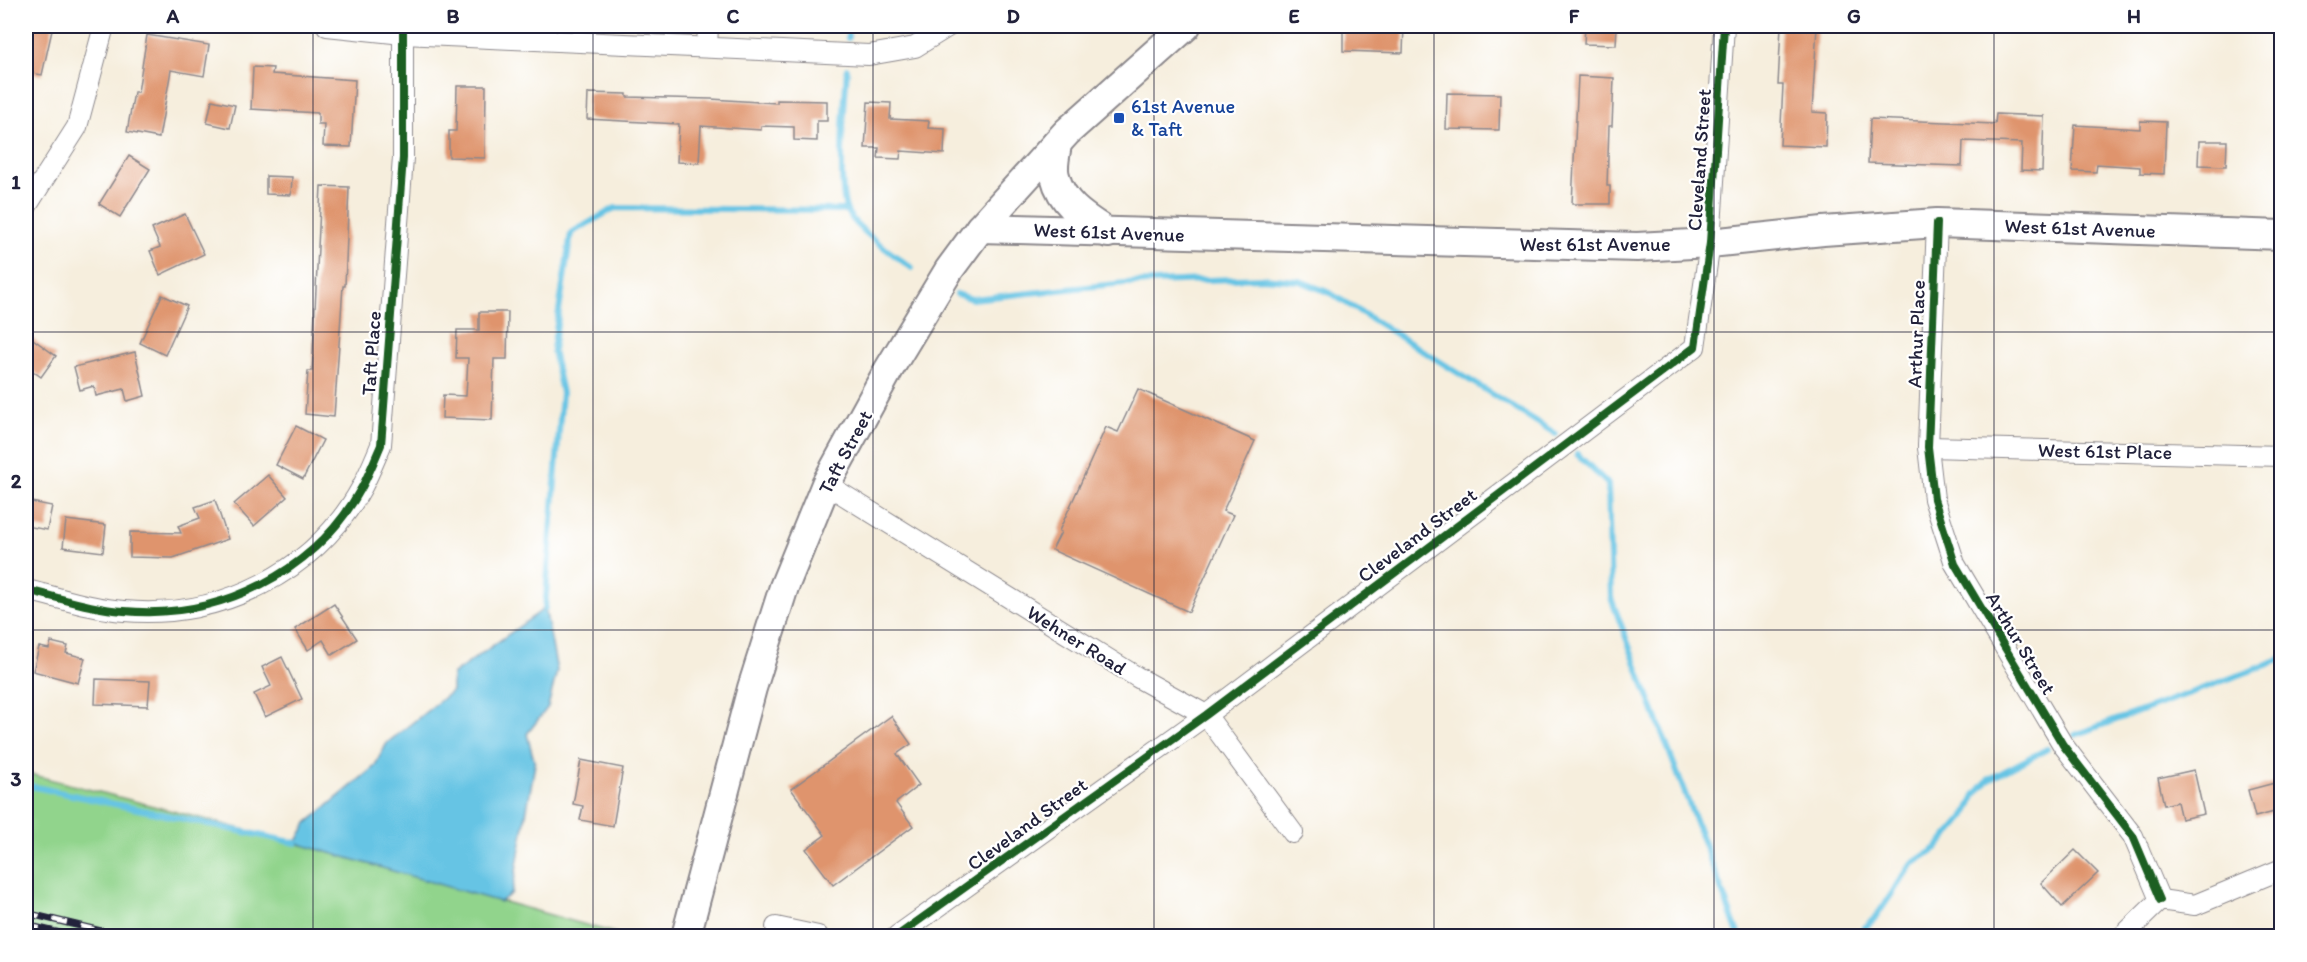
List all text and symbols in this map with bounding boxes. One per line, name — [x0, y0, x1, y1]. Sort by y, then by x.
text: A — [166, 4, 180, 28]
text: B — [447, 4, 460, 28]
text: C — [727, 4, 740, 28]
text: D — [1006, 4, 1020, 28]
text: E — [1288, 4, 1300, 28]
text: F — [1569, 4, 1580, 28]
text: G — [1847, 4, 1861, 28]
text: H — [2127, 4, 2141, 28]
street label: Cleveland Street — [1682, 88, 1716, 232]
place label: 61st Avenue & Taft — [1131, 94, 1235, 141]
marker: 61st Avenue & Taft — [1112, 111, 1126, 125]
text: 1 — [11, 170, 21, 194]
street label: West 61st Avenue — [2004, 213, 2156, 243]
street label: West 61st Avenue — [1033, 217, 1185, 247]
street label: West 61st Avenue — [1519, 232, 1671, 256]
street label: Arthur Place — [1902, 279, 1930, 389]
street label: Taft Place — [356, 310, 386, 396]
street label: Taft Street — [813, 406, 877, 498]
street label: West 61st Place — [2038, 438, 2172, 464]
text: 2 — [11, 469, 22, 493]
street label: Cleveland Street — [1353, 482, 1482, 587]
street label: Arthur Street — [1981, 587, 2061, 699]
street label: Wehner Road — [1023, 600, 1131, 680]
text: 3 — [11, 767, 22, 791]
street label: Cleveland Street — [962, 772, 1092, 876]

